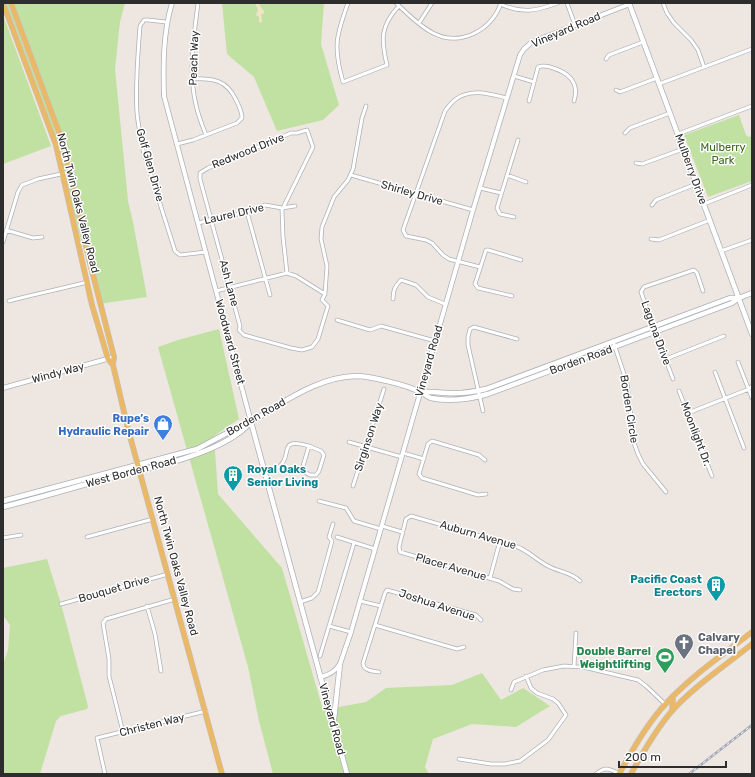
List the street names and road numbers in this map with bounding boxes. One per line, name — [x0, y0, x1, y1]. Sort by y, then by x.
street label: Vineyard Road — [530, 10, 602, 50]
street label: Peach Way — [187, 30, 201, 86]
street label: Golf Glen Drive — [133, 127, 167, 203]
street label: Redwood Drive — [210, 131, 286, 171]
street label: North Twin Oaks Valley Road — [54, 132, 102, 274]
street label: Mulberry Drive — [672, 132, 710, 206]
street label: Shirley Drive — [379, 178, 445, 208]
street label: Laurel Drive — [203, 201, 265, 227]
street label: Ash Lane — [217, 258, 241, 308]
street label: Woodward Street — [212, 298, 248, 387]
street label: Laguna Drive — [638, 299, 674, 367]
street label: Vineyard Road — [413, 324, 445, 398]
street label: Borden Road — [548, 343, 614, 377]
street label: Windy Way — [30, 360, 86, 386]
street label: Borden Circle — [617, 374, 641, 444]
street label: Borden Road — [224, 395, 288, 439]
street label: Moonlight Dr. — [678, 400, 714, 468]
street label: Sirginson Way — [352, 401, 386, 473]
street label: West Borden Road — [84, 454, 178, 490]
street label: North Twin Oaks Valley Road — [151, 495, 201, 637]
street label: Auburn Avenue — [438, 518, 518, 552]
street label: Placer Avenue — [414, 551, 488, 583]
street label: Bouquet Drive — [77, 573, 151, 605]
street label: Joshua Avenue — [397, 587, 477, 623]
street label: Vineyard Road — [316, 682, 348, 756]
street label: Christen Way — [118, 711, 186, 739]

